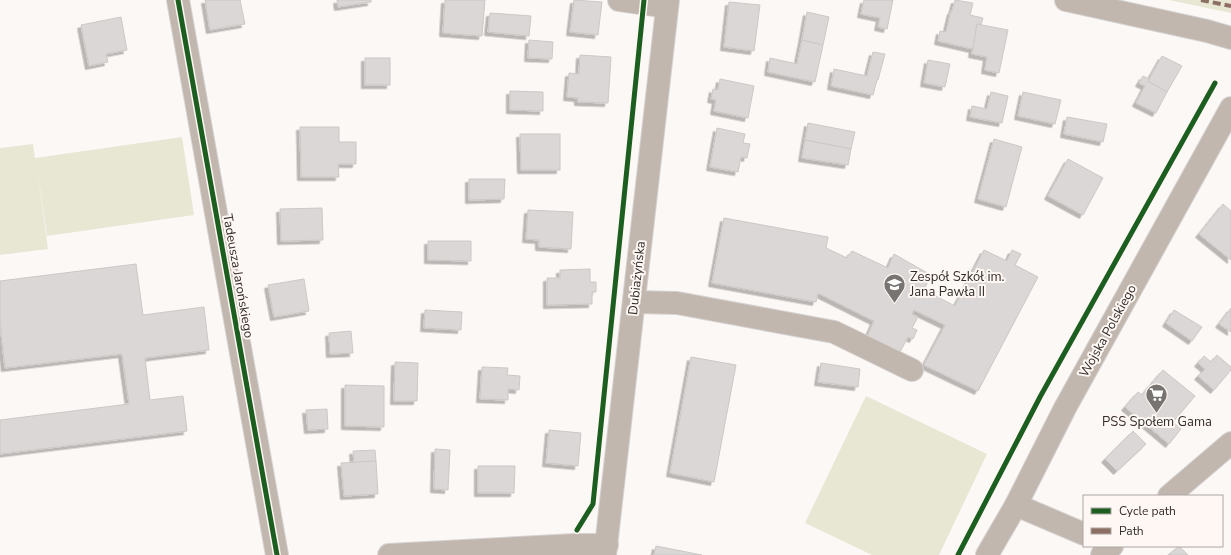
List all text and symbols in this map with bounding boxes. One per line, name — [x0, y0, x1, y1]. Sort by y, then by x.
street label: Tadeusza Jarońskiego — [218, 213, 258, 339]
street label: Dubiażyńska — [624, 240, 650, 316]
place label: Zespół Szkół im. Jana Pawła II — [909, 268, 1005, 301]
school or university icon: Zespół Szkół im. Jana Pawła II — [882, 271, 908, 304]
street label: Wojska Polskiego — [1075, 281, 1141, 381]
supermarket icon: PSS Społem Gama — [1144, 381, 1170, 414]
place label: PSS Społem Gama — [1102, 413, 1212, 431]
legend — [1083, 495, 1223, 547]
text: Cycle path — [1119, 503, 1176, 519]
text: Path — [1119, 523, 1144, 539]

